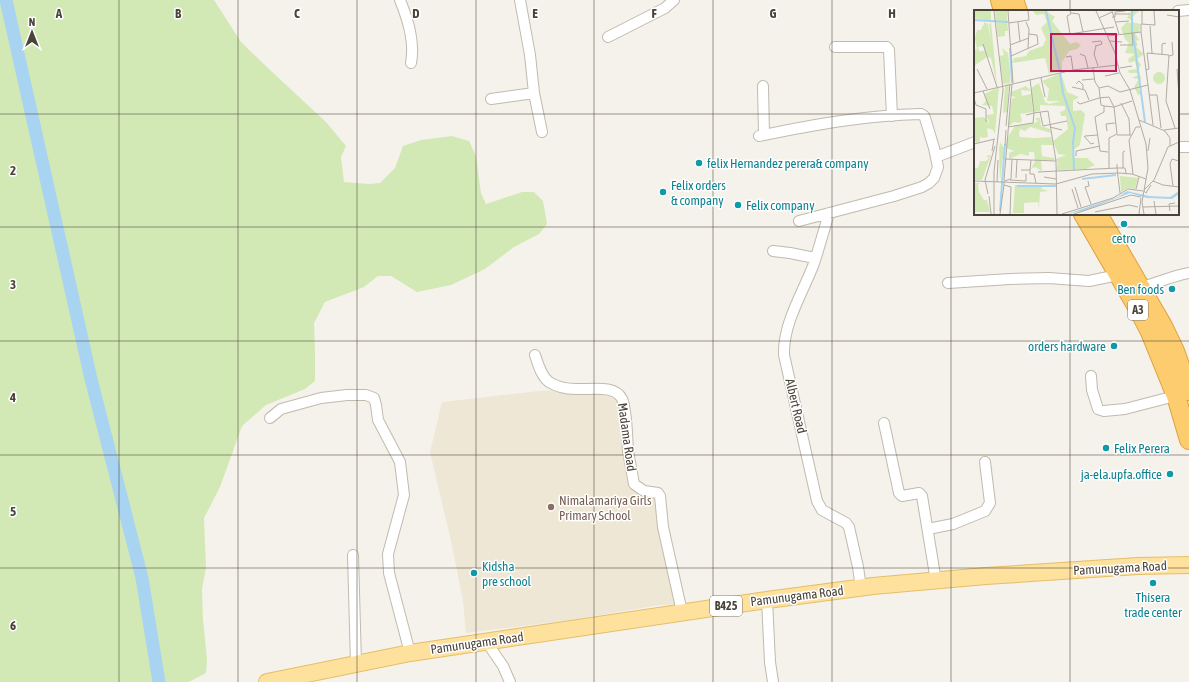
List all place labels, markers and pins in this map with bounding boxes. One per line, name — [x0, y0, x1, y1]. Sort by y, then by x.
place label: felix Hernandez perera& company — [707, 156, 869, 171]
marker: felix Hernandez perera& company — [694, 158, 704, 168]
place label: Felix orders & company — [671, 178, 726, 208]
marker: Felix orders & company — [658, 187, 668, 197]
place label: Felix company — [746, 198, 815, 213]
marker: Felix company — [733, 200, 743, 210]
marker: cetro — [1119, 219, 1129, 229]
place label: cetro — [1112, 231, 1136, 246]
place label: Ben foods — [1117, 282, 1164, 297]
marker: Ben foods — [1167, 284, 1177, 294]
place label: orders hardware — [1028, 339, 1106, 354]
marker: orders hardware — [1109, 341, 1119, 351]
place label: Felix Perera — [1114, 441, 1170, 456]
marker: Felix Perera — [1101, 443, 1111, 453]
place label: ja-ela.upfa.office — [1080, 467, 1162, 482]
marker: ja-ela.upfa.office — [1165, 469, 1175, 479]
place label: Nimalamariya Girls Primary School — [559, 493, 652, 523]
marker: Nimalamariya Girls Primary School — [546, 502, 556, 512]
place label: Kidsha pre school — [482, 559, 532, 589]
marker: Kidsha pre school — [469, 568, 479, 578]
marker: Thisera trade center — [1148, 578, 1158, 588]
place label: Thisera trade center — [1124, 590, 1182, 620]

